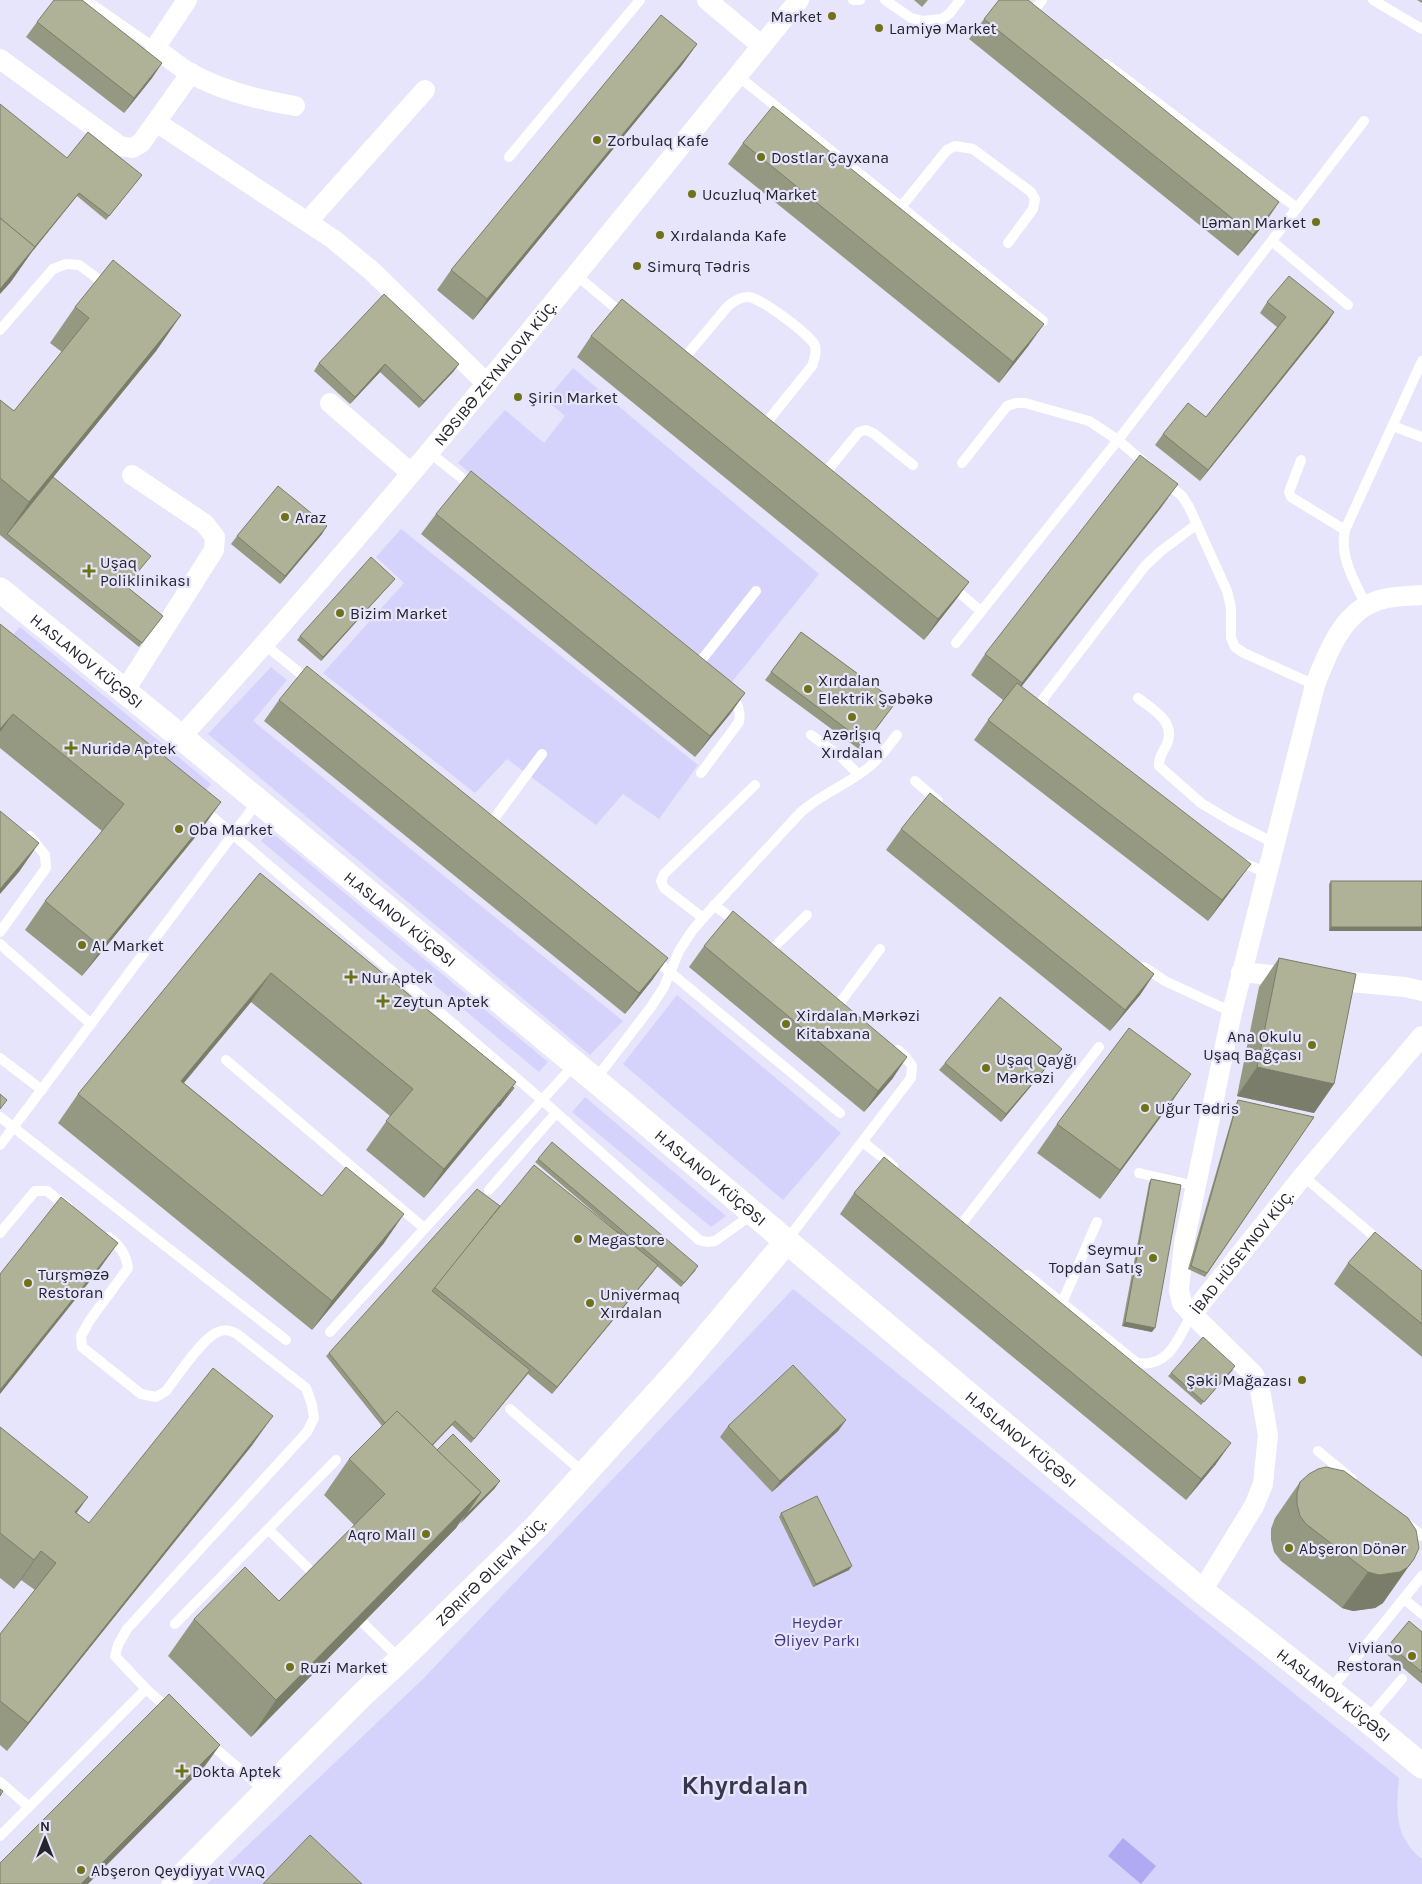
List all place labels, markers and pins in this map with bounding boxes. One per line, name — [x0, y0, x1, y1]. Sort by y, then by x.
place label: Market — [771, 7, 822, 26]
marker: Market — [826, 10, 838, 22]
place label: Lamiyə Market — [889, 19, 997, 38]
marker: Lamiyə Market — [873, 22, 885, 34]
place label: Zorbulaq Kafe — [607, 131, 709, 150]
marker: Zorbulaq Kafe — [591, 134, 603, 146]
place label: Dostlar Çayxana — [771, 148, 889, 167]
marker: Dostlar Çayxana — [755, 151, 767, 163]
place label: Ucuzluq Market — [702, 185, 817, 204]
marker: Ucuzluq Market — [686, 188, 698, 200]
place label: Ləman Market — [1201, 213, 1306, 232]
marker: Ləman Market — [1310, 216, 1322, 228]
place label: Xırdalanda Kafe — [670, 226, 786, 245]
marker: Xırdalanda Kafe — [654, 229, 666, 241]
place label: Simurq Tədris — [647, 257, 750, 276]
marker: Simurq Tədris — [631, 260, 643, 272]
place label: Şirin Market — [528, 388, 618, 407]
marker: Şirin Market — [512, 391, 524, 403]
place label: Araz — [295, 508, 326, 527]
marker: Araz — [279, 511, 291, 523]
place label: Uşaq Poliklinikası — [100, 553, 191, 590]
marker: Uşaq Poliklinikası — [82, 564, 96, 578]
place label: Bizim Market — [350, 604, 447, 623]
marker: Bizim Market — [334, 607, 346, 619]
place label: Xırdalan Elektrik Şəbəkə — [818, 671, 933, 708]
marker: Xırdalan Elektrik Şəbəkə — [802, 683, 814, 695]
marker: Azərİşıq Xırdalan — [846, 711, 858, 723]
place label: Azərİşıq Xırdalan — [821, 725, 883, 762]
place label: Nuridə Aptek — [81, 739, 176, 758]
marker: Nuridə Aptek — [65, 742, 77, 754]
place label: Oba Market — [189, 820, 273, 839]
marker: Oba Market — [173, 823, 185, 835]
place label: AL Market — [92, 936, 164, 955]
marker: AL Market — [76, 939, 88, 951]
place label: Nur Aptek — [361, 968, 433, 987]
marker: Nur Aptek — [345, 971, 357, 983]
place label: Zeytun Aptek — [393, 992, 489, 1011]
marker: Zeytun Aptek — [377, 995, 389, 1007]
place label: Xirdalan Mərkəzi Kitabxana — [796, 1006, 920, 1043]
marker: Xirdalan Mərkəzi Kitabxana — [780, 1018, 792, 1030]
place label: Ana Okulu Uşaq Bağçası — [1203, 1027, 1302, 1064]
marker: Ana Okulu Uşaq Bağçası — [1306, 1039, 1318, 1051]
place label: Uşaq Qayğı Mərkəzi — [996, 1050, 1077, 1087]
marker: Uşaq Qayğı Mərkəzi — [980, 1062, 992, 1074]
place label: Uğur Tədris — [1155, 1099, 1239, 1118]
marker: Uğur Tədris — [1139, 1102, 1151, 1114]
place label: Megastore — [588, 1230, 665, 1249]
marker: Megastore — [572, 1233, 584, 1245]
place label: Seymur Topdan Satış — [1049, 1240, 1143, 1277]
marker: Seymur Topdan Satış — [1147, 1252, 1159, 1264]
place label: Turşməzə Restoran — [38, 1265, 109, 1302]
marker: Turşməzə Restoran — [22, 1277, 34, 1289]
place label: Univermaq Xırdalan — [600, 1285, 680, 1322]
marker: Univermaq Xırdalan — [584, 1297, 596, 1309]
place label: Şəki Mağazası — [1186, 1371, 1292, 1390]
marker: Şəki Mağazası — [1296, 1374, 1308, 1386]
place label: Aqro Mall — [348, 1525, 416, 1544]
marker: Aqro Mall — [420, 1528, 432, 1540]
place label: Abşeron Dönər — [1299, 1539, 1406, 1558]
marker: Abşeron Dönər — [1283, 1542, 1295, 1554]
place label: Viviano Restoran — [1337, 1638, 1402, 1675]
marker: Viviano Restoran — [1406, 1650, 1418, 1662]
place label: Ruzi Market — [300, 1658, 387, 1677]
marker: Ruzi Market — [284, 1661, 296, 1673]
place label: Dokta Aptek — [192, 1762, 281, 1781]
marker: Dokta Aptek — [176, 1765, 188, 1777]
place label: Abşeron Qeydiyyat VVAQ — [91, 1861, 265, 1880]
marker: Abşeron Qeydiyyat VVAQ — [75, 1864, 87, 1876]

